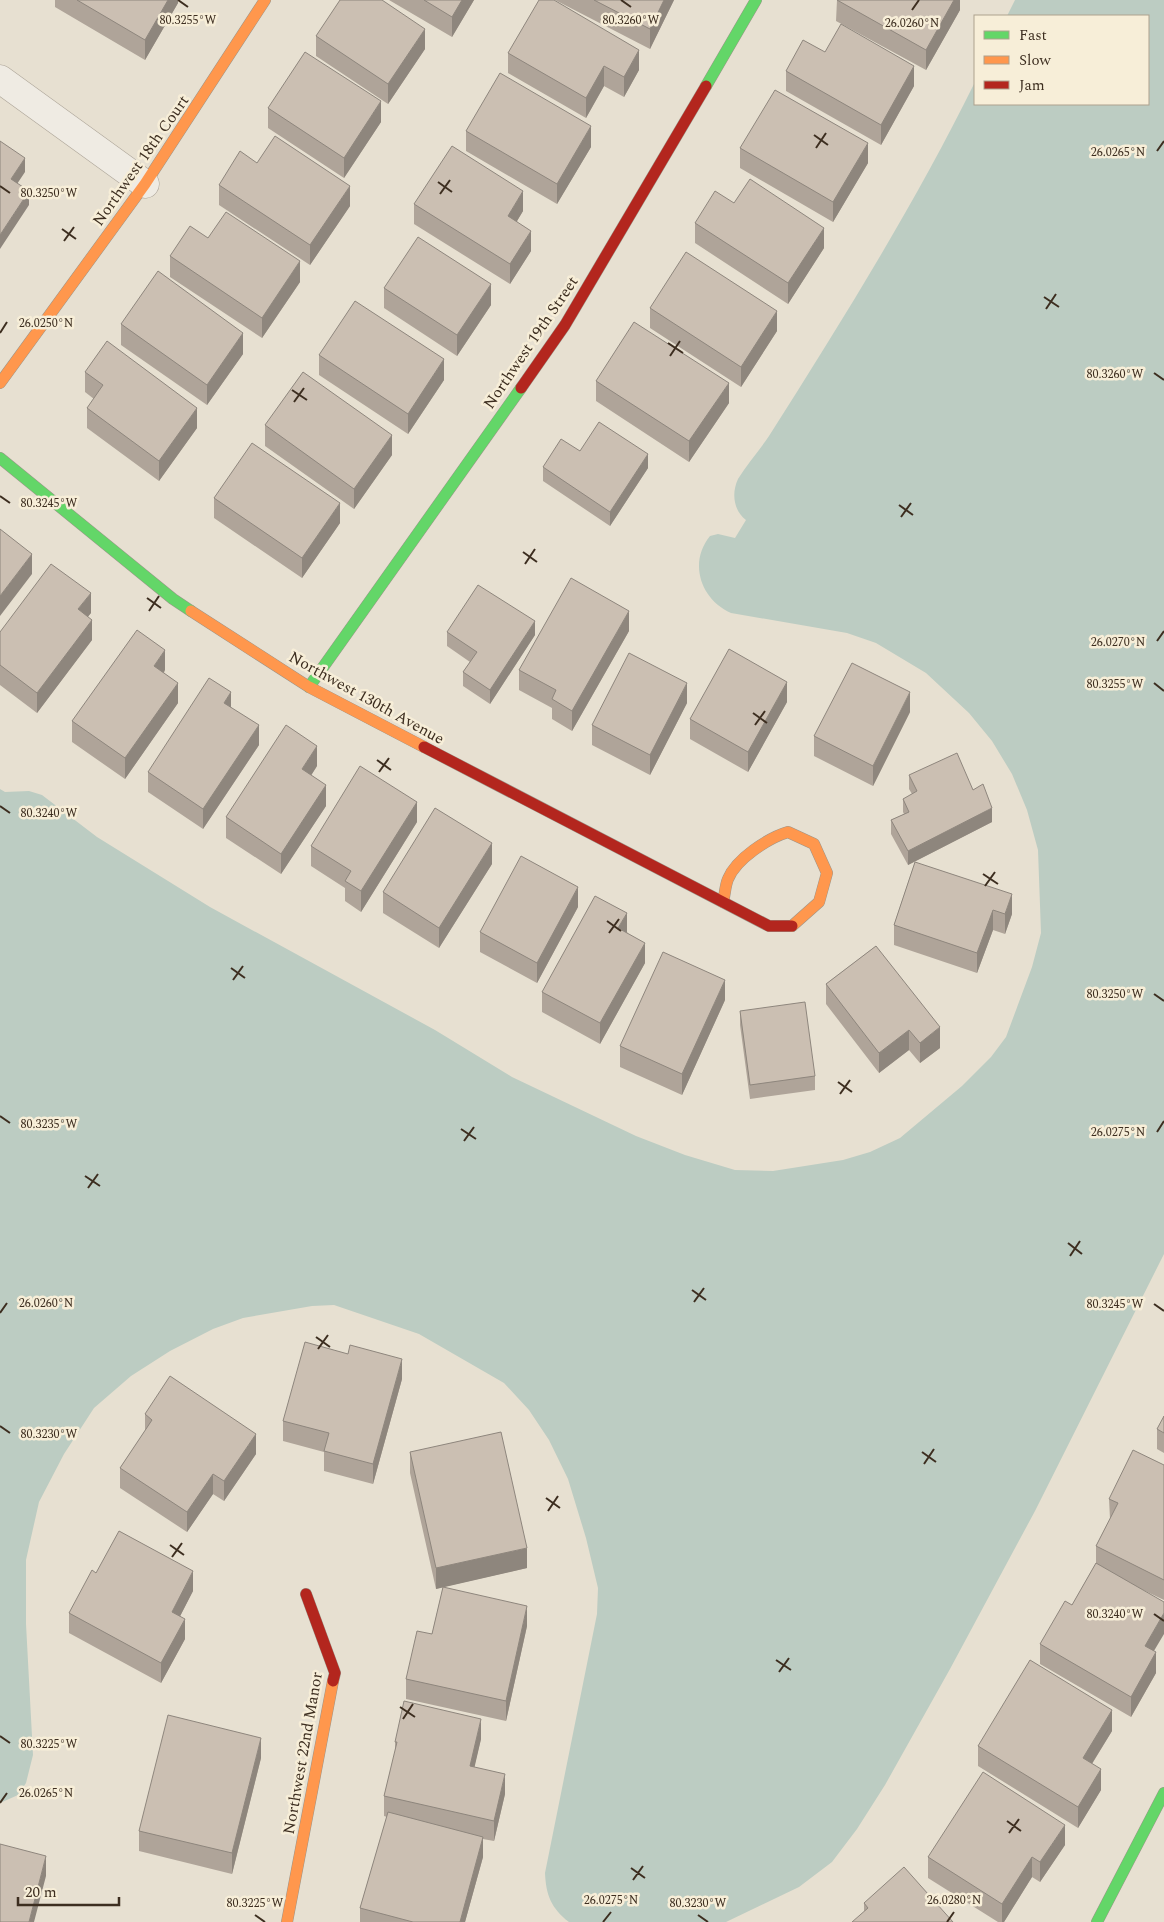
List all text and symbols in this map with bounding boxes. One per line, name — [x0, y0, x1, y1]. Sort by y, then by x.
text: 80.3255°W — [160, 11, 217, 30]
text: 80.3260°W — [603, 11, 660, 30]
text: 26.0260°N — [885, 14, 939, 33]
legend — [974, 15, 1149, 105]
text: Fast — [1019, 24, 1047, 47]
text: Slow — [1019, 49, 1051, 72]
text: Jam — [1019, 74, 1045, 97]
street label: Northwest 18th Court — [87, 90, 195, 231]
text: 26.0265°N — [1091, 143, 1145, 162]
text: 80.3250°W — [21, 184, 78, 203]
street label: Northwest 19th Street — [477, 271, 585, 414]
text: 26.0250°N — [19, 314, 73, 333]
text: 80.3260°W — [1087, 365, 1144, 384]
text: 80.3245°W — [21, 494, 78, 513]
text: 26.0270°N — [1091, 633, 1145, 652]
street label: Northwest 130th Avenue — [284, 645, 449, 751]
text: 80.3255°W — [1087, 675, 1144, 694]
text: 80.3240°W — [21, 804, 78, 823]
text: 80.3250°W — [1087, 985, 1144, 1004]
text: 80.3235°W — [21, 1115, 78, 1134]
text: 26.0275°N — [1091, 1123, 1145, 1142]
text: 26.0260°N — [19, 1294, 73, 1313]
text: 80.3245°W — [1087, 1295, 1144, 1314]
text: 80.3230°W — [21, 1425, 78, 1444]
text: 80.3240°W — [1087, 1605, 1144, 1624]
street label: Northwest 22nd Manor — [277, 1670, 329, 1836]
text: 80.3225°W — [21, 1735, 78, 1754]
text: 26.0265°N — [19, 1784, 73, 1803]
scale bar — [18, 1874, 119, 1906]
text: 20 m — [25, 1881, 57, 1904]
text: 26.0275°N — [584, 1891, 638, 1910]
text: 26.0280°N — [927, 1891, 981, 1910]
text: 80.3225°W — [227, 1894, 284, 1913]
text: 80.3230°W — [670, 1894, 727, 1913]

